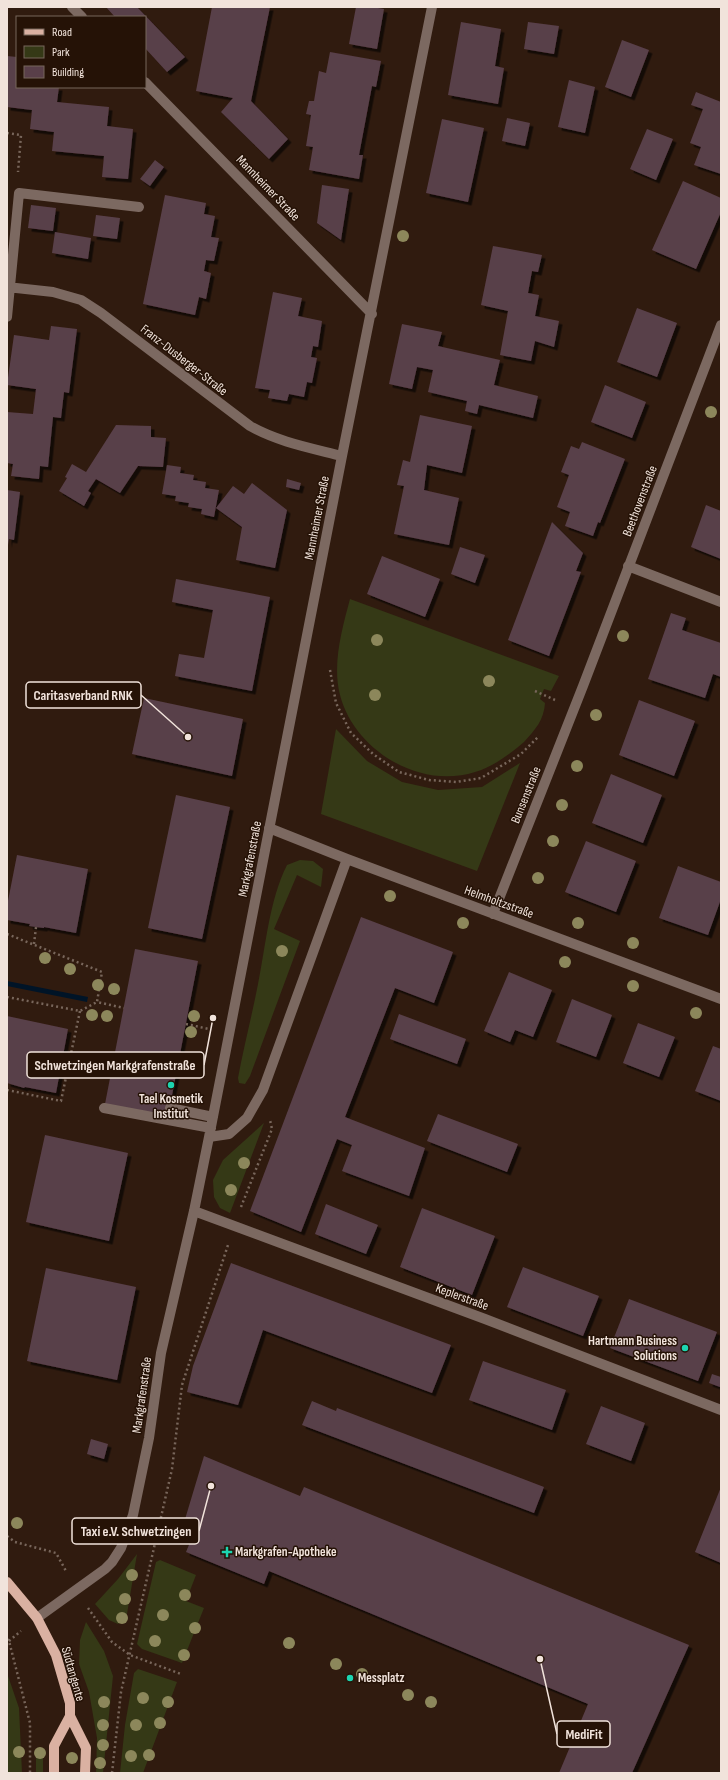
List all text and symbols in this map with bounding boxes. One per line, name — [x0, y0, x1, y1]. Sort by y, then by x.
legend — [16, 16, 146, 88]
text: Road — [52, 25, 72, 40]
text: Park — [52, 45, 70, 60]
text: Building — [52, 65, 84, 80]
street label: Mannheimer Straße — [233, 152, 303, 224]
street label: Franz-Dusberger-Straße — [137, 321, 231, 399]
street label: Beethovenstraße — [619, 463, 661, 539]
street label: Mannheimer Straße — [301, 475, 333, 561]
callout: Caritasverband RNK — [26, 682, 141, 708]
text: Caritasverband RNK — [33, 687, 133, 704]
street label: Bunsenstraße — [507, 764, 545, 826]
street label: Markgrafenstraße — [235, 820, 265, 898]
street label: Helmholtzstraße — [462, 882, 536, 922]
callout: Schwetzingen Markgrafenstraße — [27, 1052, 204, 1078]
text: Schwetzingen Markgrafenstraße — [34, 1057, 196, 1074]
marker: Tael Kosmetik Institut — [166, 1080, 176, 1090]
place label: Tael Kosmetik Institut — [139, 1091, 203, 1122]
street label: Keplerstraße — [433, 1280, 491, 1314]
place label: Hartmann Business Solutions — [588, 1333, 677, 1364]
marker: Hartmann Business Solutions — [680, 1343, 690, 1353]
street label: Markgrafenstraße — [129, 1356, 155, 1434]
callout: Taxi e.V. Schwetzingen — [72, 1518, 199, 1544]
text: Taxi e.V. Schwetzingen — [81, 1523, 191, 1540]
place label: Markgrafen-Apotheke — [235, 1544, 337, 1560]
marker: Markgrafen-Apotheke — [222, 1547, 232, 1557]
street label: Südtangente — [58, 1645, 88, 1703]
place label: Messplatz — [358, 1670, 405, 1686]
marker: Messplatz — [345, 1673, 355, 1683]
callout: MediFit — [557, 1721, 610, 1747]
text: MediFit — [565, 1726, 603, 1743]

